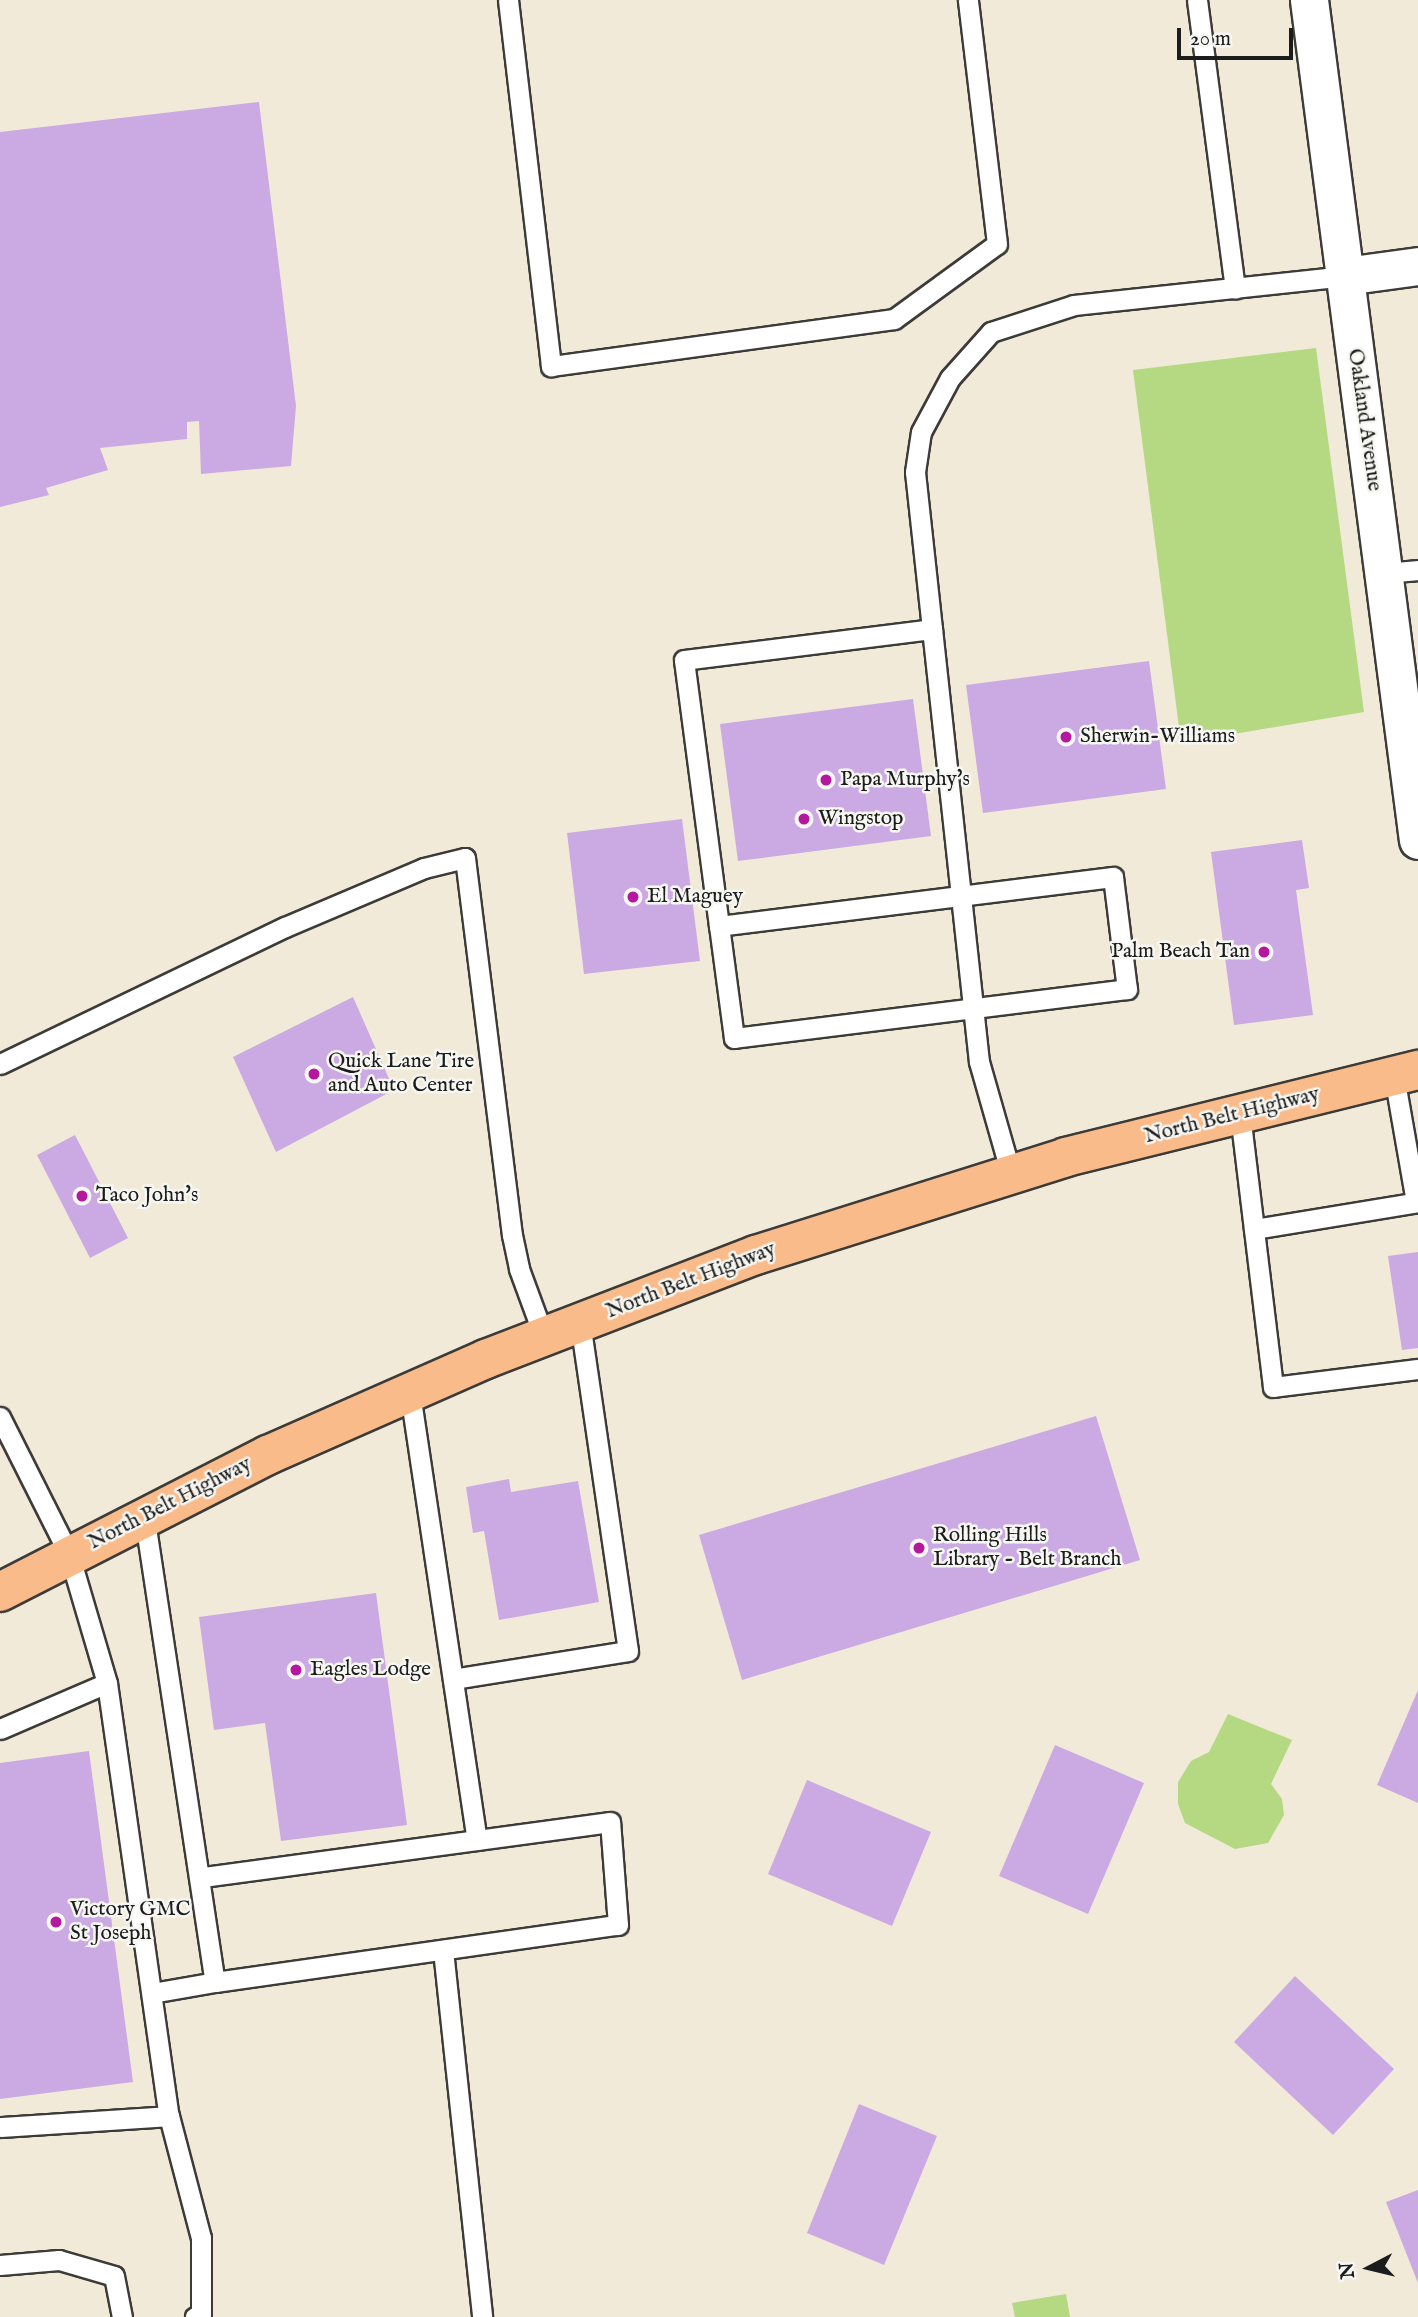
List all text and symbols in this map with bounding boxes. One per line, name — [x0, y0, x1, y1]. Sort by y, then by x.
scale bar — [1180, 14, 1296, 58]
text: 20 m — [1190, 26, 1231, 53]
street label: Oakland Avenue — [1342, 347, 1386, 493]
place label: Sherwin-Williams — [1080, 724, 1235, 750]
marker: Sherwin-Williams — [1058, 729, 1074, 745]
place label: Papa Murphy's — [840, 767, 970, 793]
marker: Papa Murphy's — [818, 772, 834, 788]
place label: Wingstop — [818, 806, 903, 832]
marker: Wingstop — [796, 811, 812, 827]
place label: El Maguey — [647, 884, 743, 910]
marker: El Maguey — [625, 889, 641, 905]
place label: Palm Beach Tan — [1111, 939, 1250, 965]
marker: Palm Beach Tan — [1256, 944, 1272, 960]
place label: Quick Lane Tire and Auto Center — [328, 1049, 474, 1099]
marker: Quick Lane Tire and Auto Center — [306, 1066, 322, 1082]
street label: North Belt Highway — [1142, 1082, 1322, 1150]
place label: Taco John's — [96, 1183, 198, 1209]
marker: Taco John's — [74, 1188, 90, 1204]
street label: North Belt Highway — [603, 1237, 779, 1325]
street label: North Belt Highway — [84, 1452, 256, 1556]
place label: Rolling Hills Library - Belt Branch — [933, 1523, 1122, 1573]
marker: Rolling Hills Library - Belt Branch — [911, 1540, 927, 1556]
place label: Eagles Lodge — [310, 1657, 431, 1683]
marker: Eagles Lodge — [288, 1662, 304, 1678]
place label: Victory GMC St Joseph — [70, 1897, 191, 1947]
marker: Victory GMC St Joseph — [48, 1914, 64, 1930]
north arrow — [1334, 2233, 1404, 2303]
text: N — [1335, 2261, 1361, 2280]

